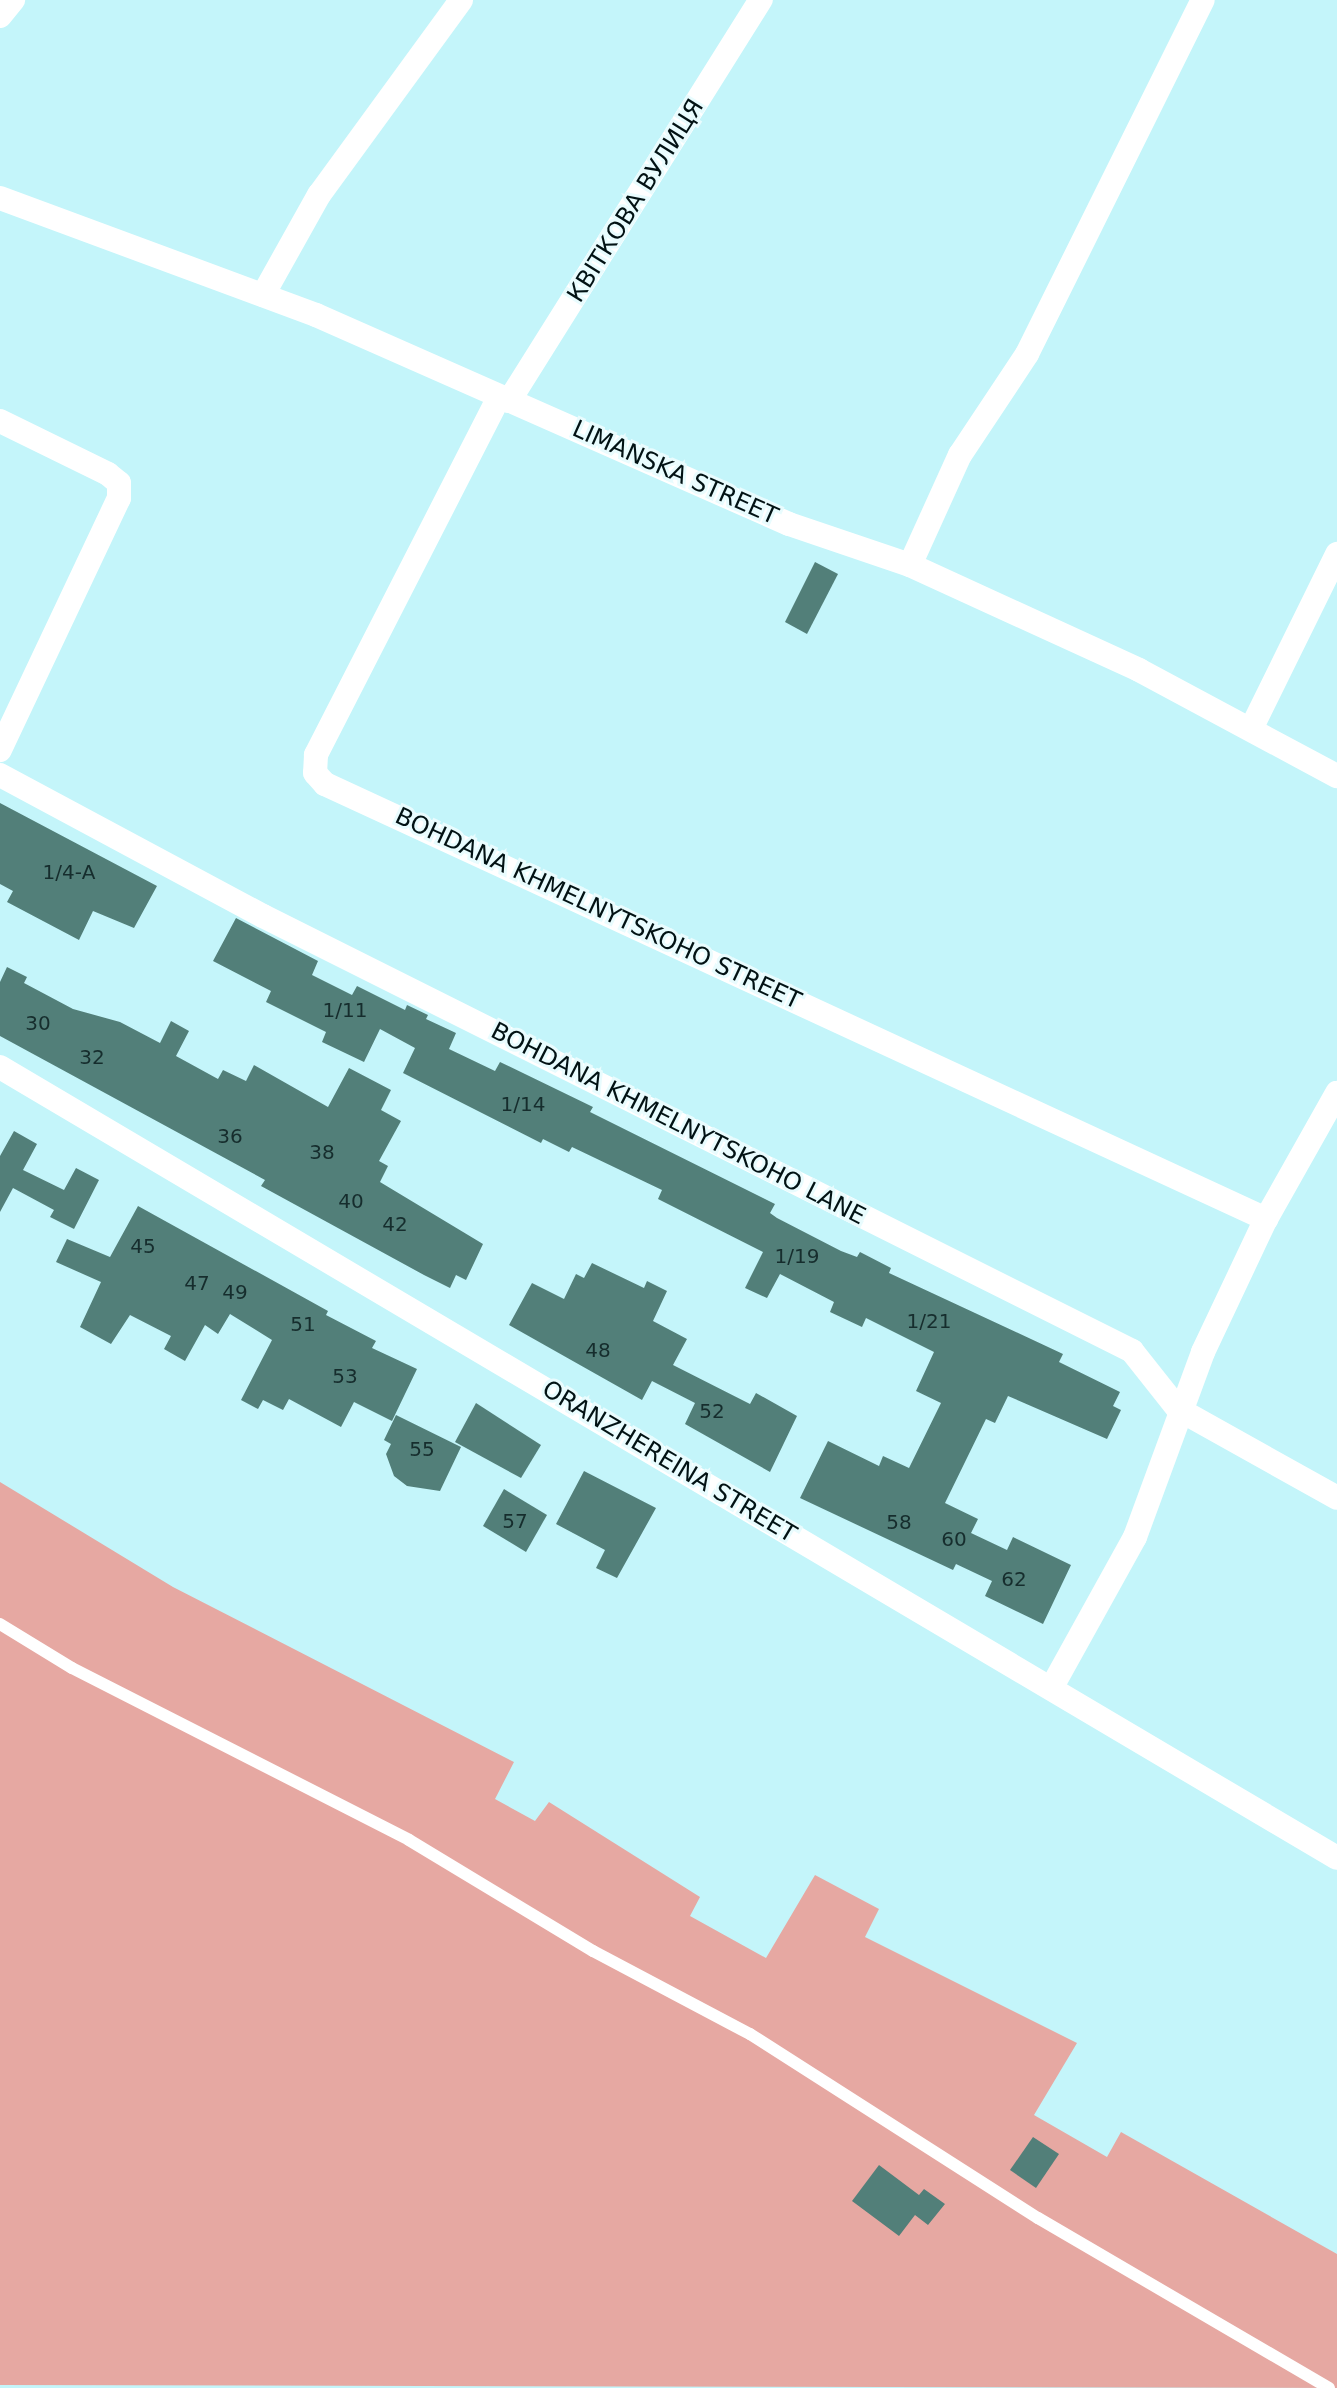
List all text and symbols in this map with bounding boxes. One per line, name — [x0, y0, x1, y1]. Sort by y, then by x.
street label: КВІТКОВА ВУЛИЦЯ — [562, 94, 710, 308]
street label: LIMANSKA STREET — [568, 415, 782, 531]
street label: BOHDANA KHMELNYTSKOHO STREET — [391, 802, 805, 1016]
house number: 1/4-А — [42, 860, 96, 884]
house number: 1/11 — [323, 998, 367, 1022]
house number: 30 — [25, 1011, 51, 1035]
street label: BOHDANA KHMELNYTSKOHO LANE — [486, 1017, 870, 1231]
house number: 32 — [79, 1045, 105, 1069]
house number: 1/14 — [501, 1092, 545, 1116]
house number: 36 — [217, 1124, 243, 1148]
house number: 38 — [309, 1140, 335, 1164]
house number: 40 — [338, 1189, 364, 1213]
house number: 42 — [382, 1212, 408, 1236]
house number: 45 — [130, 1234, 156, 1258]
house number: 1/19 — [775, 1244, 819, 1268]
house number: 47 — [184, 1271, 210, 1295]
house number: 49 — [222, 1280, 248, 1304]
house number: 1/21 — [907, 1309, 951, 1333]
house number: 51 — [290, 1312, 316, 1336]
house number: 48 — [585, 1338, 611, 1362]
house number: 53 — [332, 1364, 358, 1388]
street label: ORANZHEREINA STREET — [537, 1375, 801, 1549]
house number: 52 — [699, 1399, 725, 1423]
house number: 55 — [409, 1437, 435, 1461]
house number: 57 — [502, 1509, 528, 1533]
house number: 58 — [886, 1510, 912, 1534]
house number: 60 — [941, 1527, 967, 1551]
house number: 62 — [1001, 1567, 1027, 1591]

